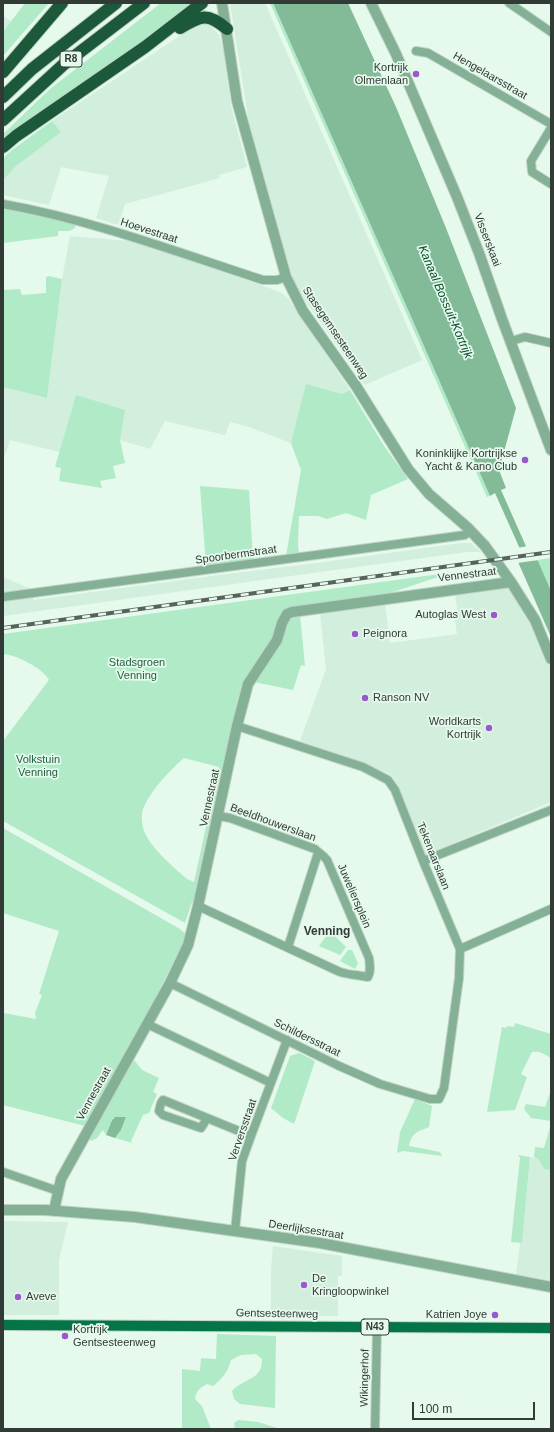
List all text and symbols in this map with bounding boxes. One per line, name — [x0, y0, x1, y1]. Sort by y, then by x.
street label: Hengelaarsstraat — [450, 49, 530, 103]
road number: R8 — [60, 51, 82, 67]
place label: Kortrijk Olmenlaan — [355, 61, 408, 87]
marker: Kortrijk Olmenlaan — [411, 69, 421, 79]
street label: Visserskaai — [471, 211, 503, 269]
street label: Hoevestraat — [119, 216, 179, 246]
water label: Kanaal Bossuit-Kortrijk — [415, 243, 475, 361]
street label: Stasegemsesteenweg — [299, 284, 371, 382]
place label: Koninklijke Kortrijkse Yacht & Kano Club — [416, 447, 517, 473]
marker: Koninklijke Kortrijkse Yacht & Kano Club — [520, 455, 530, 465]
street label: Spoorbermstraat — [195, 543, 277, 567]
street label: Vennestraat — [437, 565, 497, 585]
place label: Autoglas West — [415, 608, 486, 622]
marker: Autoglas West — [489, 610, 499, 620]
place label: Peignora — [363, 627, 407, 641]
marker: Peignora — [350, 629, 360, 639]
park label: Stadsgroen Venning — [109, 656, 165, 682]
place label: Ranson NV — [373, 691, 429, 705]
marker: Ranson NV — [360, 693, 370, 703]
place label: Worldkarts Kortrijk — [429, 715, 481, 741]
marker: Worldkarts Kortrijk — [484, 723, 494, 733]
park label: Volkstuin Venning — [16, 753, 60, 779]
street label: Vennestraat — [197, 768, 223, 828]
street label: Beeldhouwerslaan — [228, 801, 318, 845]
street label: Tekenaarslaan — [413, 820, 453, 892]
street label: Juweliersplein — [334, 862, 374, 930]
district label: Venning — [304, 925, 350, 939]
street label: Schildersstraat — [271, 1016, 343, 1060]
street label: Vennestraat — [74, 1065, 114, 1123]
street label: Verversstraat — [226, 1097, 260, 1163]
street label: Deerlijksestraat — [268, 1218, 344, 1242]
place label: De Kringloopwinkel — [312, 1272, 389, 1298]
marker: De Kringloopwinkel — [299, 1280, 309, 1290]
place label: Aveve — [26, 1290, 56, 1304]
marker: Aveve — [13, 1292, 23, 1302]
street label: Gentsesteenweg — [236, 1307, 318, 1321]
place label: Katrien Joye — [426, 1308, 487, 1322]
marker: Katrien Joye — [490, 1310, 500, 1320]
road number: N43 — [361, 1319, 389, 1335]
place label: Kortrijk Gentsesteenweg — [73, 1323, 156, 1349]
marker: Kortrijk Gentsesteenweg — [60, 1331, 70, 1341]
street label: Wikingerhof — [358, 1349, 372, 1407]
scale bar — [414, 1394, 537, 1420]
text: 100 m — [419, 1402, 452, 1416]

